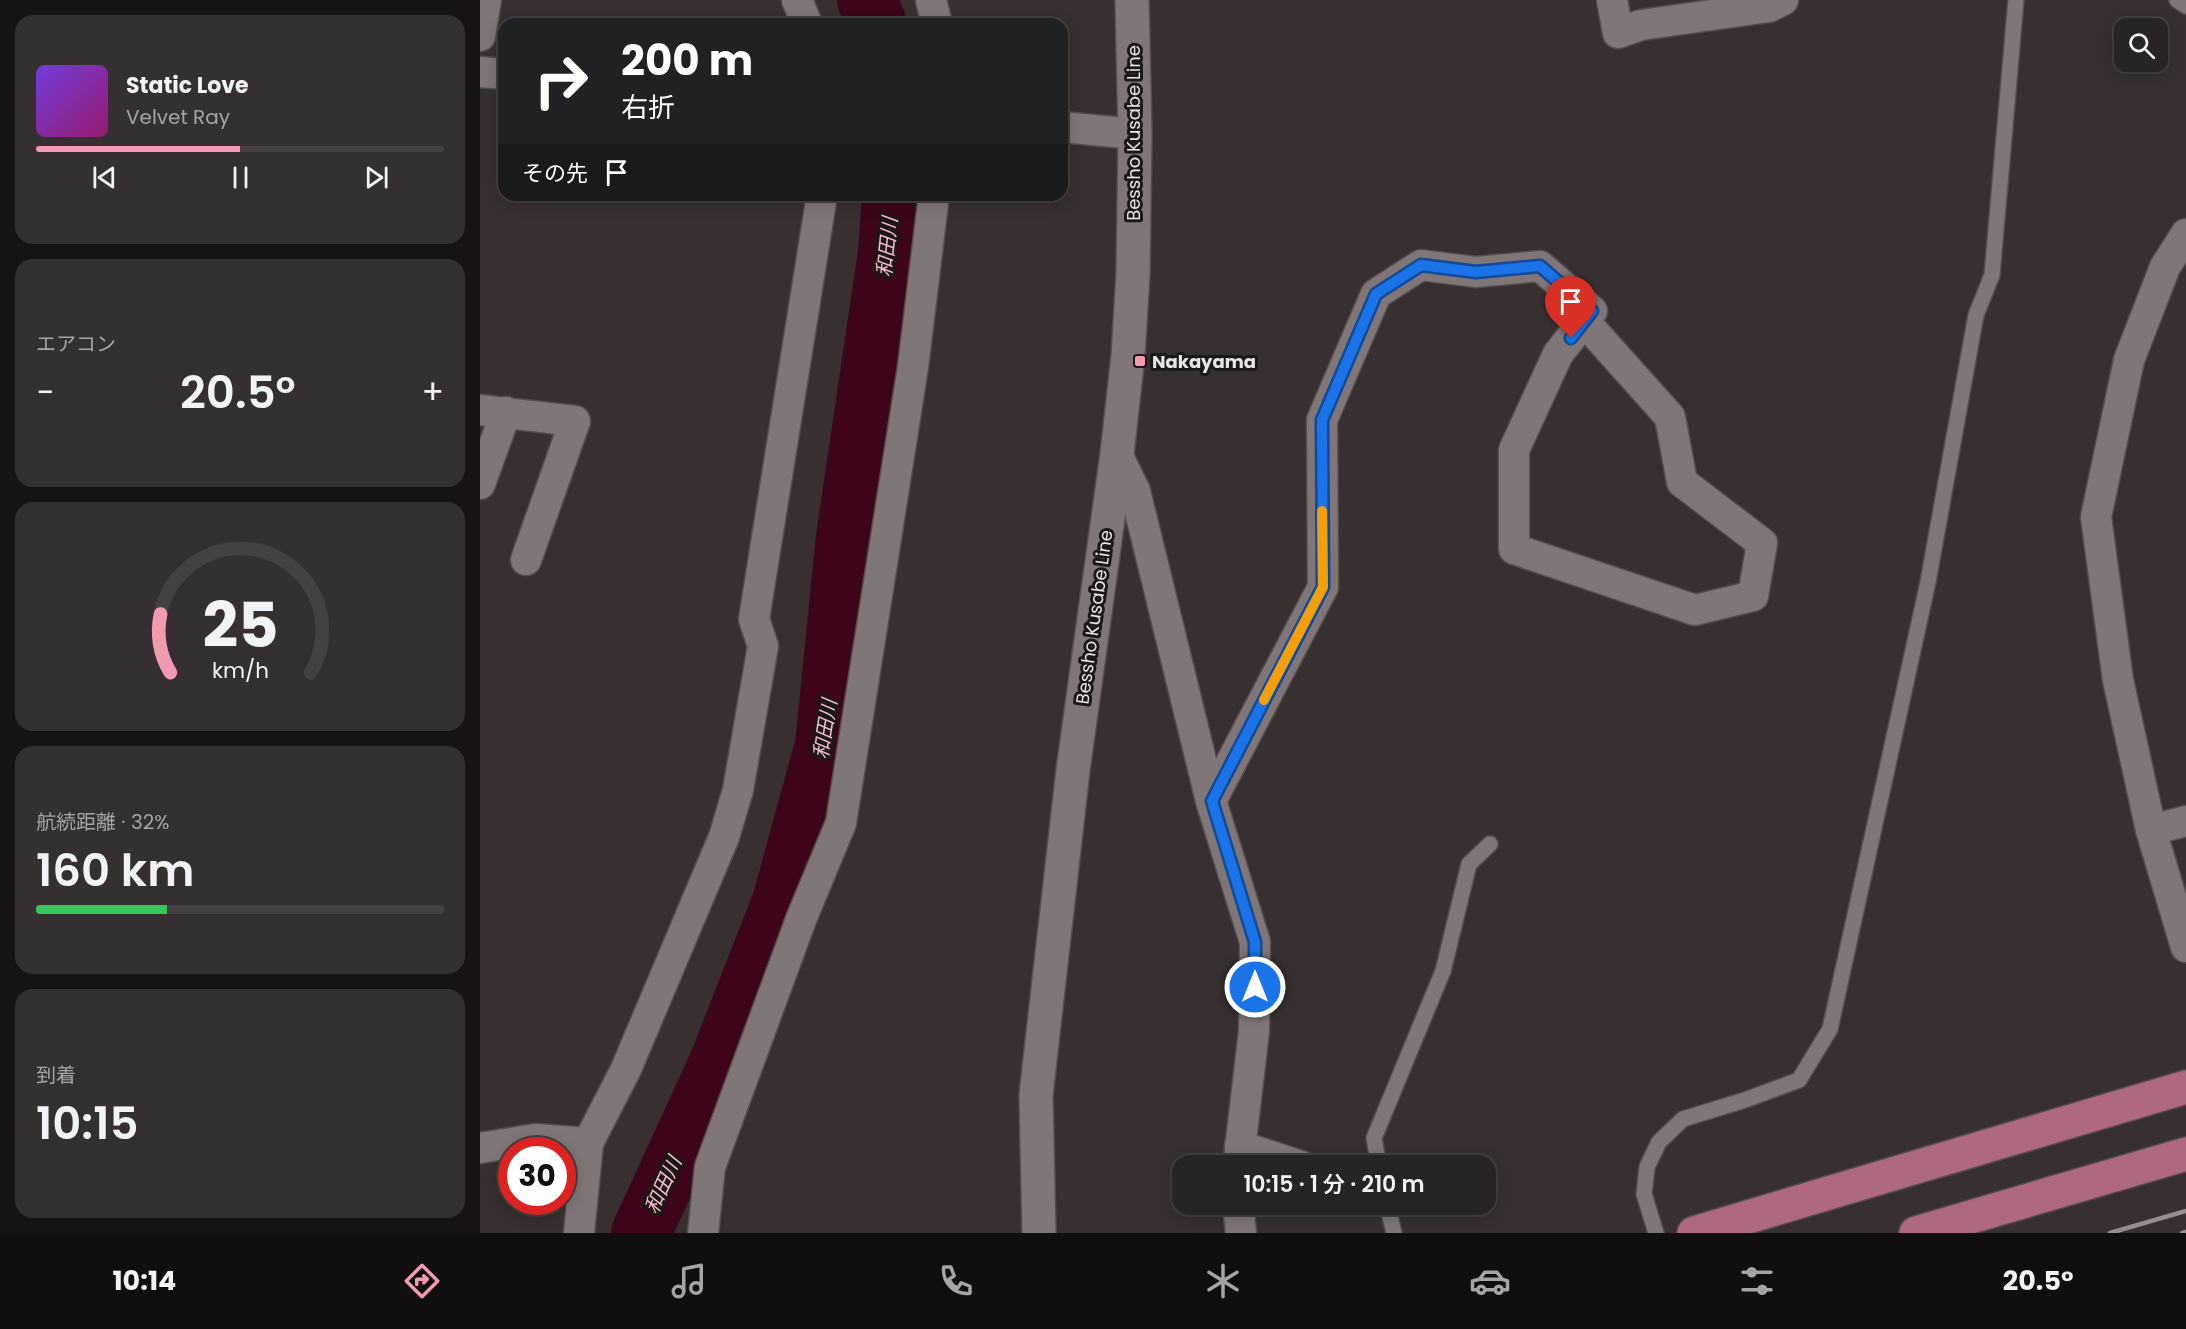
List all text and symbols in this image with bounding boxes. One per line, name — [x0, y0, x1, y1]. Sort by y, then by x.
map controls — [2114, 18, 2168, 72]
button: search — [2114, 18, 2168, 72]
text: 200 m — [621, 31, 753, 90]
icon: right — [522, 42, 600, 120]
street label: Bessho Kusabe Line — [1121, 45, 1146, 221]
text: Static Love — [126, 70, 249, 101]
text: 右折 — [621, 89, 675, 126]
text: Velvet Ray — [126, 103, 230, 131]
icon: arrive — [600, 156, 633, 189]
text: その先 — [522, 158, 588, 189]
icon: previous — [88, 161, 121, 194]
icon: pause — [224, 161, 257, 194]
icon: next — [360, 161, 393, 194]
water label: 和田川 — [870, 214, 904, 278]
pin — [1545, 276, 1596, 338]
icon: arrive — [1554, 285, 1587, 318]
text: エアコン — [36, 330, 116, 358]
place label: Nakayama — [1152, 349, 1256, 374]
marker: Nakayama — [1133, 354, 1147, 368]
text: 20.5° — [180, 361, 296, 424]
text: − — [36, 369, 54, 416]
text: + — [421, 369, 444, 416]
street label: Bessho Kusabe Line — [1069, 528, 1119, 706]
text: 25 — [202, 582, 278, 670]
text: km/h — [211, 656, 269, 687]
water label: 和田川 — [806, 695, 844, 761]
text: 航続距離 · 32% — [36, 808, 169, 836]
text: 160 km — [36, 839, 194, 902]
position arrow — [1223, 955, 1287, 1019]
text: 到着 — [36, 1061, 76, 1089]
text: 10:15 — [36, 1092, 138, 1155]
speed limit sign: 30 — [498, 1137, 576, 1215]
water label: 和田川 — [638, 1150, 689, 1218]
text: 10:15 · 1 分 · 210 m — [1243, 1169, 1425, 1200]
icon: directions — [401, 1260, 443, 1302]
icon: music — [668, 1260, 710, 1302]
icon: phone — [935, 1260, 977, 1302]
icon: climate — [1202, 1260, 1244, 1302]
icon: car — [1469, 1260, 1511, 1302]
icon: filters — [1736, 1260, 1778, 1302]
text: 10:14 — [112, 1262, 176, 1299]
text: 20.5° — [2003, 1262, 2073, 1299]

